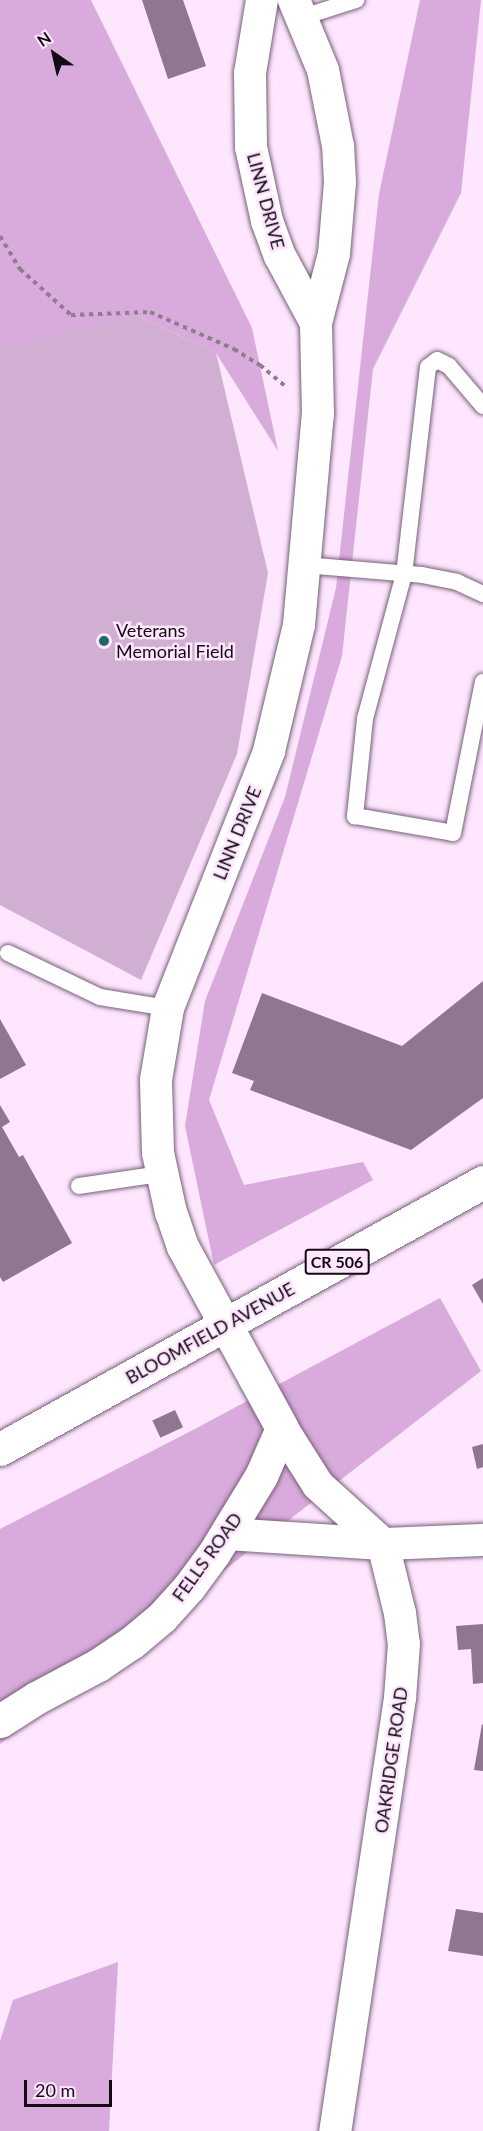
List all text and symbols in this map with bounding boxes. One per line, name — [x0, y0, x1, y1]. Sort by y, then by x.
north arrow — [24, 24, 84, 84]
text: N — [33, 27, 54, 50]
street label: LINN DRIVE — [243, 150, 289, 252]
place label: Veterans Memorial Field — [116, 620, 234, 662]
marker: Veterans Memorial Field — [97, 634, 111, 648]
street label: LINN DRIVE — [208, 783, 266, 883]
road number: CR 506 — [304, 1249, 370, 1275]
street label: BLOOMFIELD AVENUE — [122, 1277, 298, 1389]
street label: FELLS ROAD — [168, 1508, 246, 1606]
street label: OAKRIDGE ROAD — [370, 1685, 412, 1835]
scale bar — [27, 2068, 116, 2106]
text: 20 m — [35, 2079, 75, 2101]

